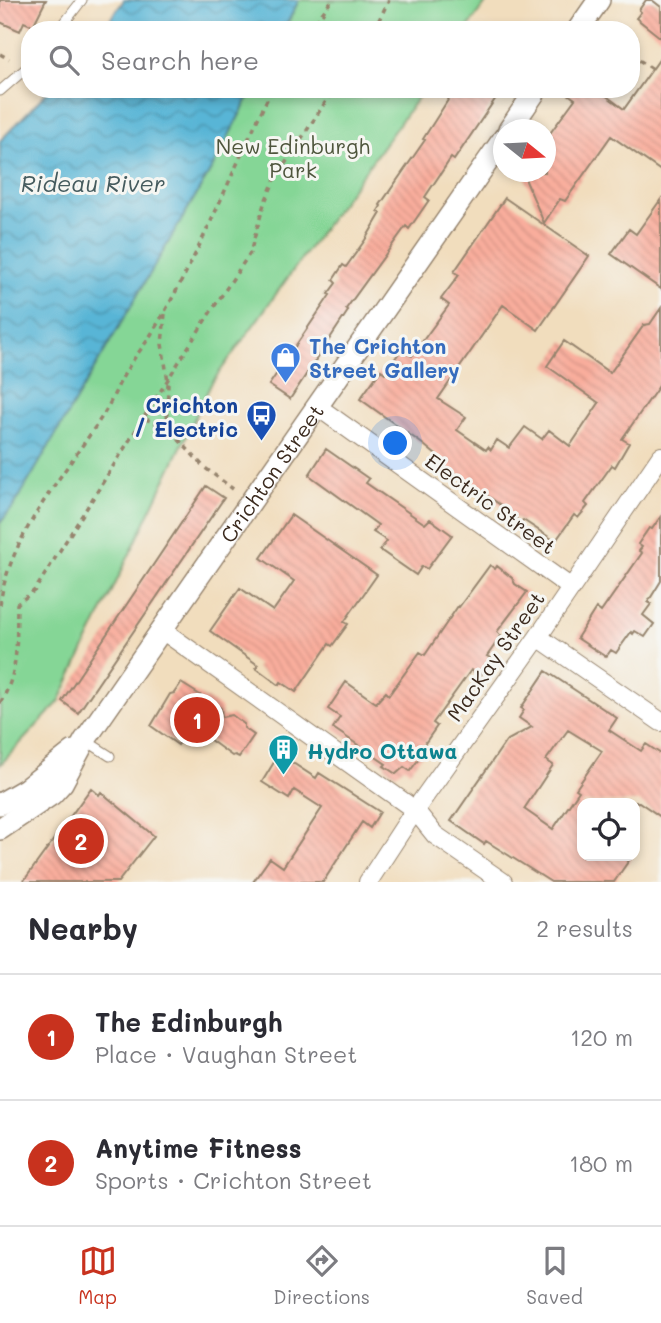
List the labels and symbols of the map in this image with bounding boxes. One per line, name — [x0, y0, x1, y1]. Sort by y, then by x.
north arrow — [493, 119, 556, 182]
park label: New Edinburgh Park — [216, 132, 370, 183]
water label: Rideau River — [21, 168, 165, 198]
place label: The Crichton Street Gallery — [309, 332, 460, 384]
shop icon: The Crichton Street Gallery — [269, 340, 303, 384]
place label: Crichton / Electric — [134, 391, 238, 442]
street label: Crichton Street — [213, 398, 329, 547]
bus stop icon: Crichton / Electric — [244, 399, 278, 443]
your location — [378, 426, 412, 460]
street label: Electric Street — [420, 447, 562, 559]
street label: MacKay Street — [440, 586, 550, 726]
pin: 1 — [174, 694, 220, 746]
building icon: Hydro Ottawa — [267, 733, 301, 777]
place label: Hydro Ottawa — [307, 737, 458, 765]
pin: 2 — [58, 815, 104, 867]

